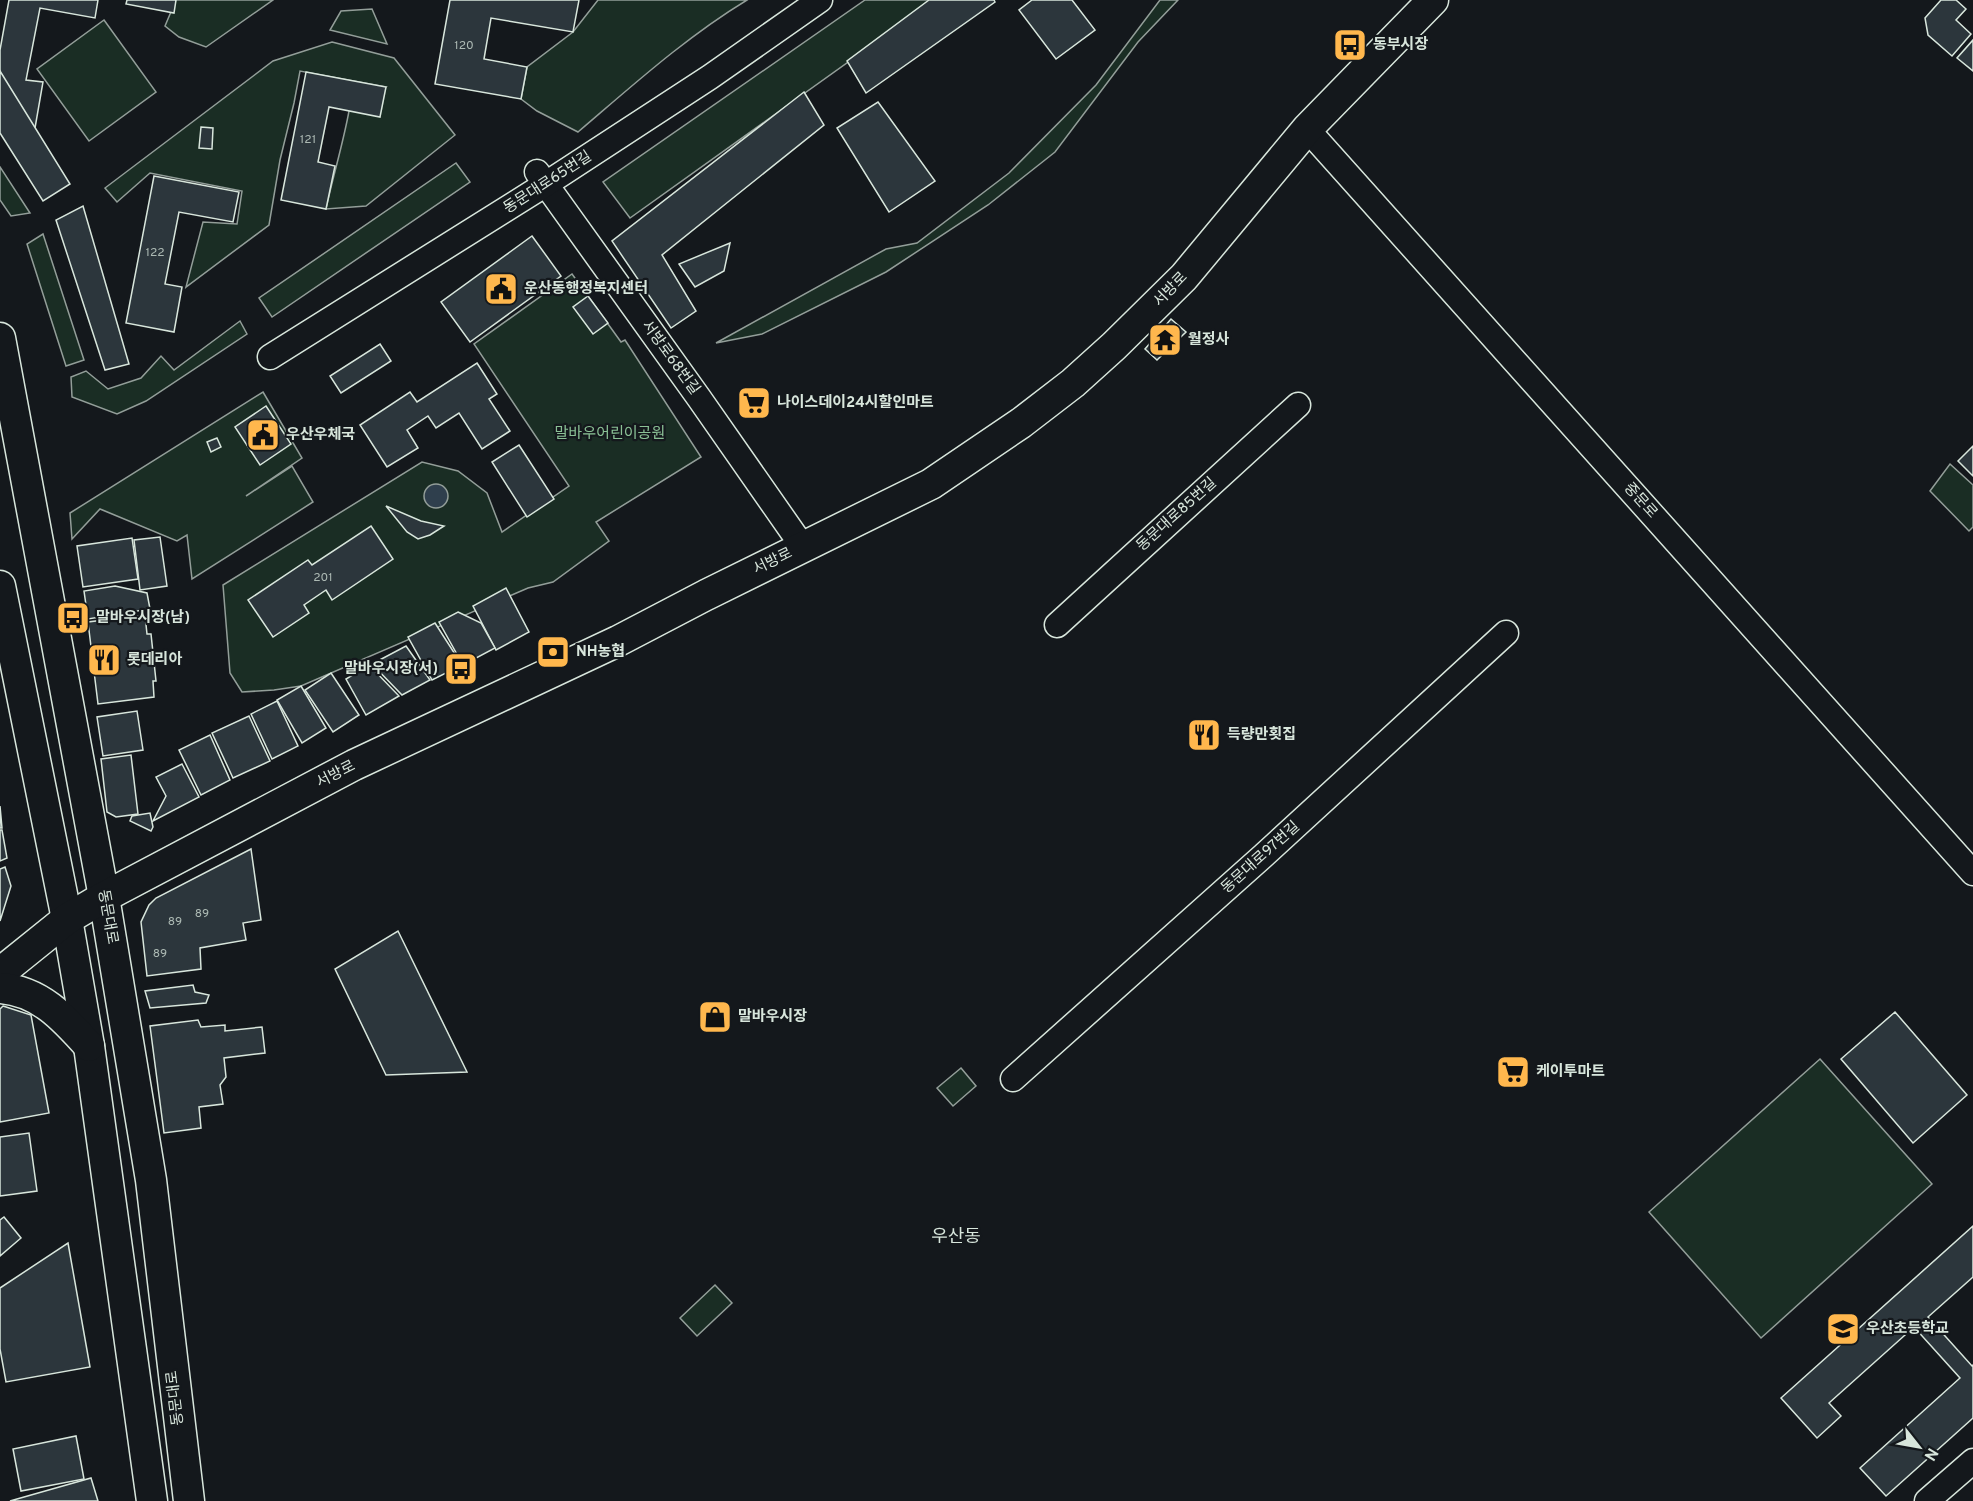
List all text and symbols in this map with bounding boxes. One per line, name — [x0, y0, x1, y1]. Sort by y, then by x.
bus stop icon: 동부시장 — [1332, 27, 1368, 63]
place label: 동부시장 — [1373, 36, 1428, 55]
house number: 120 — [454, 38, 474, 54]
house number: 121 — [300, 132, 316, 148]
street label: 동문대로65번길 — [500, 148, 596, 218]
house number: 122 — [145, 245, 165, 261]
street label: 서방로 — [1150, 269, 1192, 311]
public building icon: 운산동행정복지센터 — [483, 271, 519, 307]
place label: 운산동행정복지센터 — [524, 280, 648, 299]
street label: 서방로68번길 — [637, 317, 703, 399]
temple icon: 월정사 — [1147, 322, 1183, 358]
place label: 월정사 — [1188, 331, 1230, 350]
supermarket icon: 나이스데이24시할인마트 — [736, 385, 772, 421]
place label: 나이스데이24시할인마트 — [777, 393, 934, 413]
public building icon: 우산우체국 — [245, 417, 281, 453]
park label: 말바우어린이공원 — [555, 425, 665, 444]
place label: 우산우체국 — [286, 426, 355, 445]
street label: 동문대로85번길 — [1133, 474, 1221, 556]
street label: 중문로 — [1619, 479, 1661, 523]
street label: 서방로 — [750, 544, 796, 580]
house number: 201 — [313, 570, 333, 586]
bus stop icon: 말바우시장(남) — [55, 600, 91, 636]
place label: 말바우시장(남) — [96, 609, 190, 628]
bank icon: NH농협 — [535, 634, 571, 670]
restaurant icon: 롯데리아 — [86, 642, 122, 678]
place label: NH농협 — [576, 643, 625, 662]
place label: 롯데리아 — [127, 651, 182, 670]
bus stop icon: 말바우시장(서) — [443, 651, 479, 687]
place label: 말바우시장(서) — [344, 660, 438, 679]
restaurant icon: 득량만횟집 — [1186, 717, 1222, 753]
place label: 득량만횟집 — [1227, 725, 1296, 745]
street label: 서방로 — [313, 757, 359, 793]
street label: 동문대로97번길 — [1218, 818, 1304, 898]
street label: 동문대로 — [93, 888, 121, 946]
house number: 89 — [195, 906, 209, 922]
house number: 89 — [168, 914, 182, 930]
house number: 89 — [153, 946, 167, 962]
shop icon: 말바우시장 — [697, 999, 733, 1035]
place label: 말바우시장 — [738, 1008, 807, 1027]
supermarket icon: 케이투마트 — [1495, 1054, 1531, 1090]
place label: 케이투마트 — [1536, 1063, 1605, 1082]
district label: 우산동 — [931, 1226, 981, 1249]
school or university icon: 우산초등학교 — [1825, 1311, 1861, 1347]
place label: 우산초등학교 — [1866, 1319, 1949, 1339]
street label: 동문대로 — [163, 1369, 189, 1427]
north arrow — [1889, 1417, 1949, 1477]
text: N — [1919, 1444, 1942, 1464]

